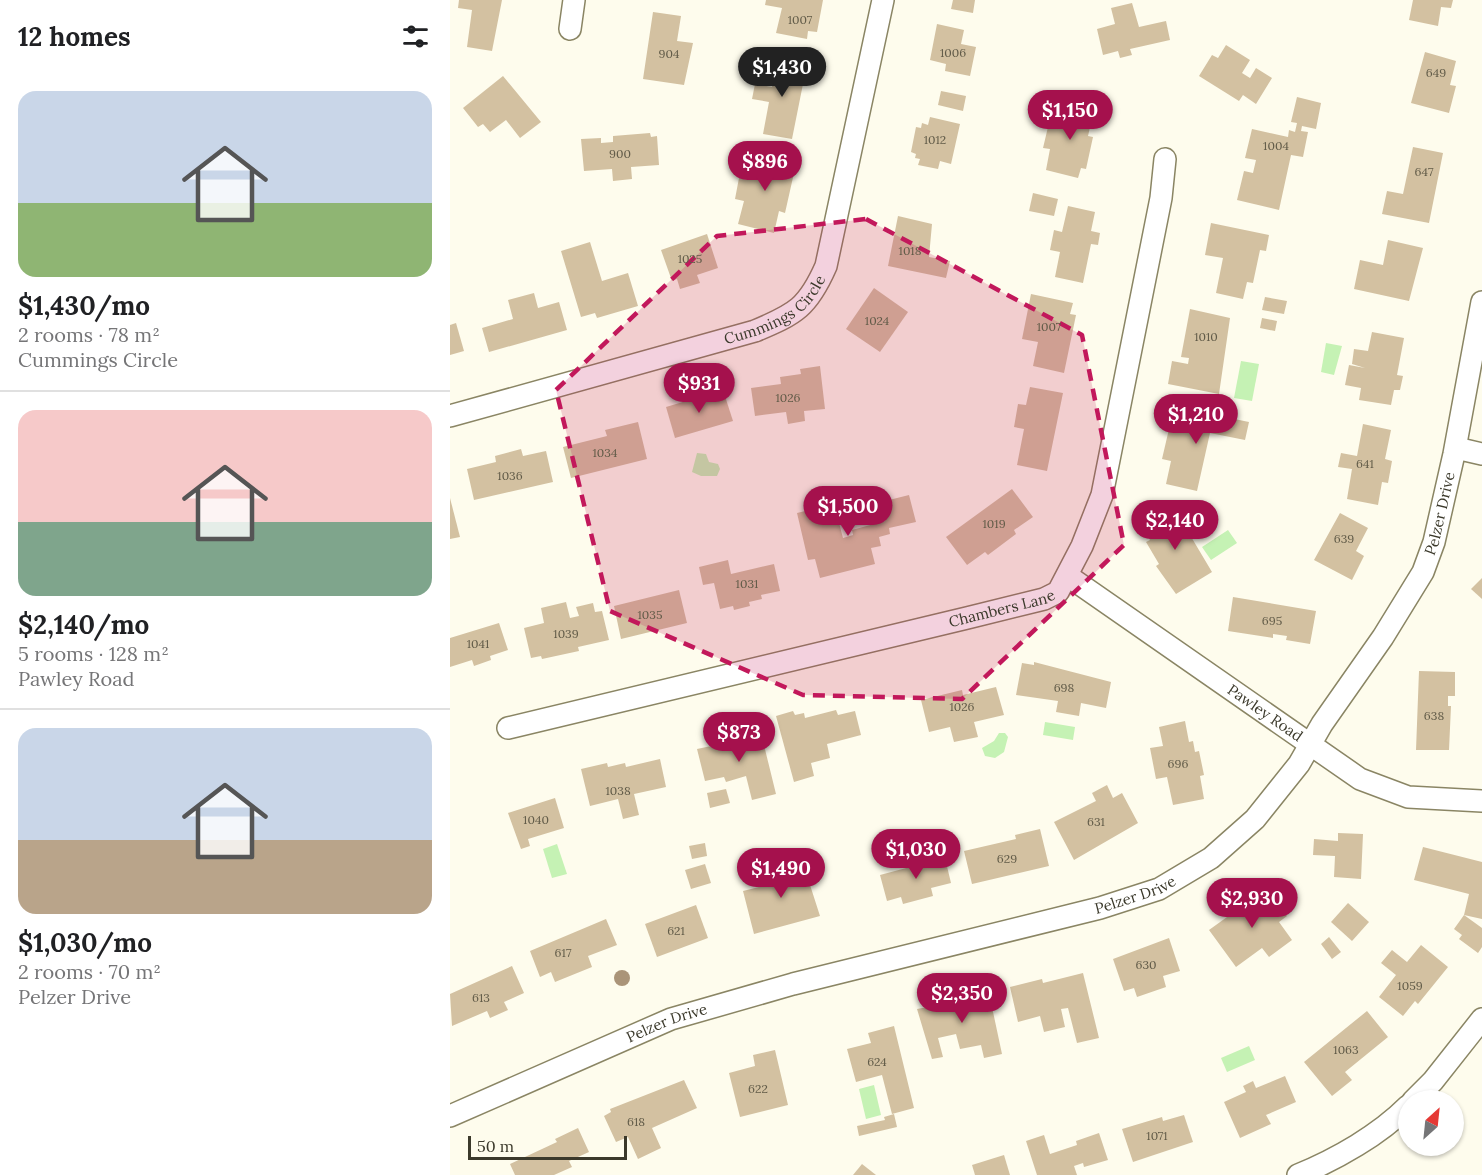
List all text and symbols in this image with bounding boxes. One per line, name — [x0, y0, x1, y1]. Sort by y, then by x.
house number: 1007 — [788, 12, 813, 27]
text: 12 homes — [18, 20, 131, 53]
icon: filters — [399, 20, 432, 53]
house number: 1006 — [940, 45, 966, 60]
house number: 904 — [659, 46, 680, 61]
pin: $1,430 — [733, 47, 831, 98]
text: $1,430 — [752, 54, 812, 79]
house number: 649 — [1426, 65, 1446, 80]
pin: $1,150 — [1021, 90, 1119, 141]
text: $1,150 — [1042, 97, 1098, 122]
icon: home — [171, 130, 279, 238]
house number: 1012 — [924, 132, 946, 147]
house number: 1004 — [1263, 138, 1289, 153]
pin: $896 — [729, 141, 801, 192]
house number: 900 — [609, 146, 631, 161]
text: $896 — [742, 148, 788, 173]
house number: 647 — [1415, 164, 1434, 179]
house number: 1018 — [899, 243, 922, 258]
house number: 1025 — [678, 251, 702, 266]
street label: Cummings Circle — [722, 272, 829, 348]
text: $1,430/mo — [18, 289, 150, 322]
house number: 1024 — [865, 313, 890, 328]
house number: 1007 — [1037, 319, 1062, 334]
text: 2 rooms · 78 m² — [18, 322, 160, 347]
house number: 1010 — [1194, 329, 1218, 344]
text: Cummings Circle — [18, 347, 178, 372]
pin: $931 — [663, 363, 735, 414]
text: $931 — [678, 370, 720, 395]
house number: 1026 — [775, 390, 801, 405]
pin: $1,210 — [1147, 394, 1245, 445]
text: $1,210 — [1168, 401, 1224, 426]
house number: 1034 — [592, 445, 618, 460]
icon: home — [171, 449, 279, 557]
house number: 641 — [1356, 456, 1374, 471]
house number: 1036 — [497, 468, 523, 483]
street label: Pelzer Drive — [1420, 470, 1459, 558]
pin: $1,500 — [799, 486, 897, 537]
text: $1,500 — [817, 493, 879, 518]
pin: $2,140 — [1126, 500, 1224, 551]
text: $2,140 — [1145, 507, 1205, 532]
house number: 1019 — [982, 516, 1006, 531]
house number: 639 — [1334, 531, 1354, 546]
house number: 1031 — [736, 576, 758, 591]
street label: Chambers Lane — [947, 585, 1058, 631]
house number: 1035 — [637, 607, 663, 622]
text: $2,140/mo — [18, 608, 149, 641]
house number: 695 — [1262, 613, 1282, 628]
house number: 1039 — [553, 626, 579, 641]
house number: 1041 — [467, 636, 489, 651]
text: 5 rooms · 128 m² — [18, 641, 169, 666]
text: Pawley Road — [18, 666, 134, 691]
house number: 698 — [1054, 680, 1075, 695]
street label: Pawley Road — [1224, 680, 1307, 745]
house number: 1026 — [949, 699, 975, 714]
house number: 638 — [1424, 708, 1444, 723]
pin: $873 — [703, 712, 775, 763]
text: $873 — [717, 719, 761, 744]
house number: 696 — [1168, 756, 1188, 771]
icon: home — [171, 767, 279, 875]
house number: 1038 — [605, 783, 631, 798]
house number: 1040 — [523, 812, 549, 827]
house number: 631 — [1087, 814, 1105, 829]
pin: $1,030 — [867, 829, 965, 880]
text: $1,030 — [885, 836, 947, 861]
pin: $1,490 — [732, 848, 830, 899]
house number: 629 — [997, 851, 1017, 866]
text: $1,490 — [751, 855, 811, 880]
street label: Pelzer Drive — [1093, 871, 1179, 918]
pin: $2,930 — [1203, 878, 1301, 929]
text: $2,930 — [1221, 885, 1283, 910]
house number: 621 — [667, 923, 685, 938]
text: $1,030/mo — [18, 926, 152, 959]
house number: 617 — [555, 945, 572, 960]
house number: 630 — [1135, 957, 1157, 972]
text: 2 rooms · 70 m² — [18, 959, 161, 984]
pin: $2,350 — [913, 973, 1011, 1024]
house number: 1059 — [1397, 978, 1423, 993]
text: $2,350 — [931, 980, 993, 1005]
text: Pelzer Drive — [18, 984, 131, 1009]
house number: 613 — [472, 990, 490, 1005]
street label: Pelzer Drive — [623, 999, 709, 1046]
house number: 1063 — [1333, 1042, 1359, 1057]
house number: 624 — [867, 1054, 887, 1069]
house number: 622 — [748, 1081, 768, 1096]
north arrow — [1398, 1090, 1464, 1156]
map controls — [1398, 1090, 1464, 1156]
house number: 618 — [627, 1114, 645, 1129]
house number: 1071 — [1146, 1128, 1168, 1143]
scale bar — [468, 1133, 627, 1160]
text: 50 m — [477, 1136, 514, 1156]

